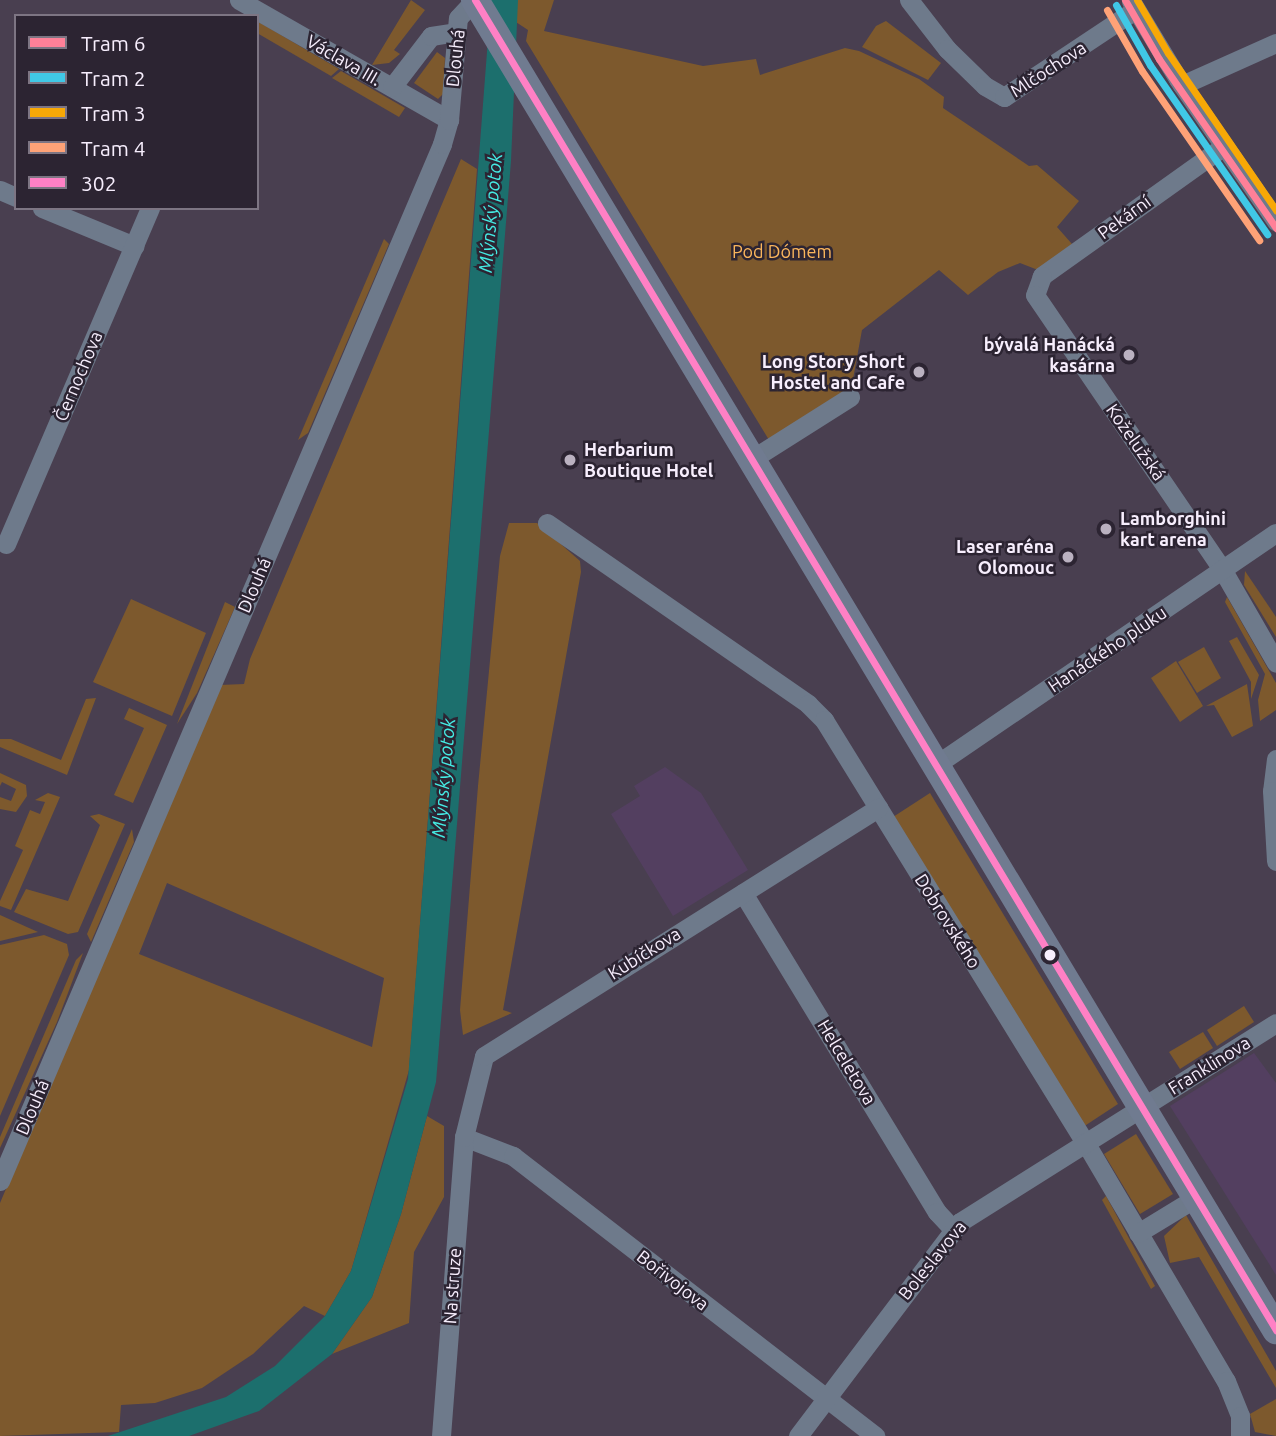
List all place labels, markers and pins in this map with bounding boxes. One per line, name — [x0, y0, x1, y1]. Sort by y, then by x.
place label: bývalá Hanácká kasárna — [984, 334, 1115, 376]
marker: bývalá Hanácká kasárna — [1121, 347, 1137, 363]
place label: Long Story Short Hostel and Cafe — [762, 351, 905, 394]
marker: Long Story Short Hostel and Cafe — [911, 364, 927, 380]
place label: Herbarium Boutique Hotel — [584, 439, 713, 482]
marker: Herbarium Boutique Hotel — [562, 452, 578, 468]
place label: Lamborghini kart arena — [1120, 508, 1226, 550]
marker: Lamborghini kart arena — [1098, 521, 1114, 537]
place label: Laser aréna Olomouc — [956, 536, 1054, 578]
marker: Laser aréna Olomouc — [1060, 549, 1076, 565]
unlabelled marker — [1043, 948, 1057, 962]

